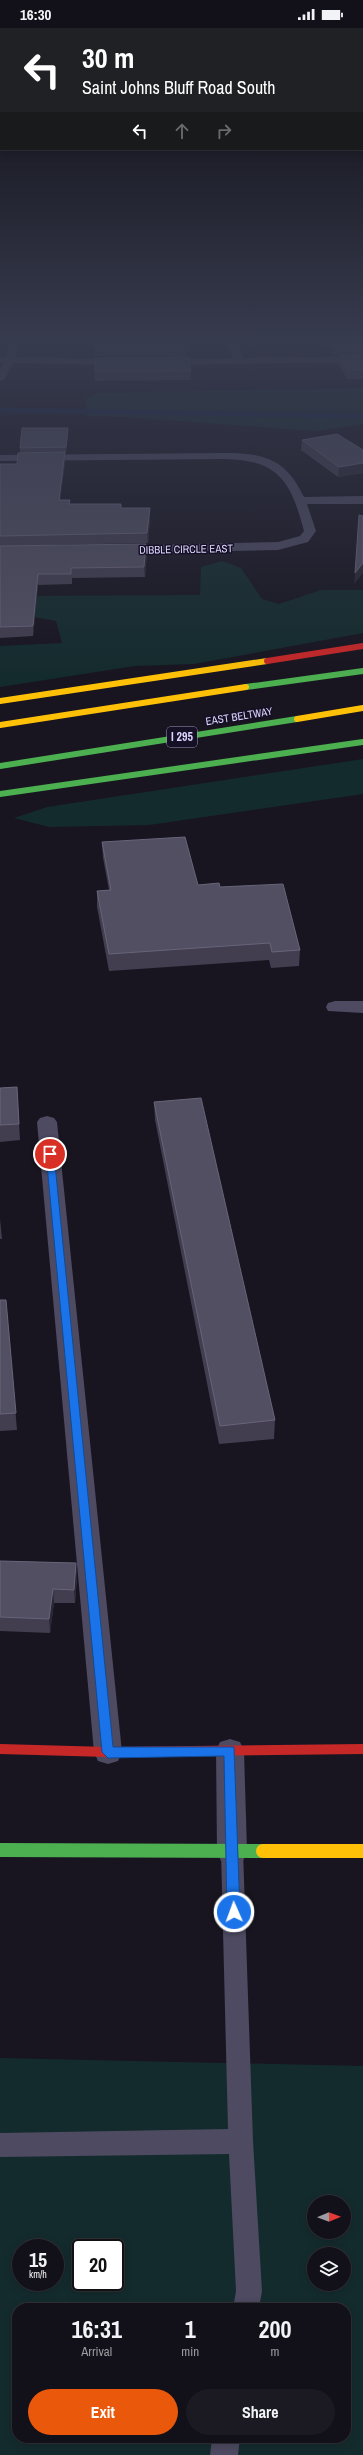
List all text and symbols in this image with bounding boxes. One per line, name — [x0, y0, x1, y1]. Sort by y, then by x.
text: 16:30 — [20, 4, 51, 25]
text: 30 m — [82, 39, 134, 77]
icon: left — [16, 44, 68, 96]
text: Saint Johns Bluff Road South — [82, 75, 275, 100]
icon: left — [129, 120, 151, 142]
icon: ahead — [171, 120, 193, 142]
icon: right — [213, 120, 235, 142]
street label: DIBBLE CIRCLE EAST — [139, 541, 233, 557]
street label: EAST BELTWAY — [205, 704, 273, 728]
road number: I 295 — [167, 727, 197, 747]
pin — [33, 1137, 67, 1171]
icon: arrive — [39, 1143, 61, 1165]
position arrow — [213, 1891, 255, 1933]
north arrow — [307, 2195, 351, 2239]
map controls — [307, 2195, 351, 2291]
speed limit sign: 20 — [72, 2239, 124, 2291]
text: 15 — [29, 2246, 47, 2273]
button: layers — [307, 2247, 351, 2291]
text: km/h — [29, 2268, 47, 2281]
text: 16:31 — [72, 2313, 122, 2345]
text: 1 — [185, 2313, 196, 2345]
text: 200 — [259, 2313, 291, 2345]
text: Arrival — [81, 2343, 112, 2360]
text: min — [181, 2343, 199, 2360]
text: m — [271, 2343, 279, 2360]
button: Exit — [28, 2389, 178, 2435]
button: Share — [186, 2389, 335, 2435]

